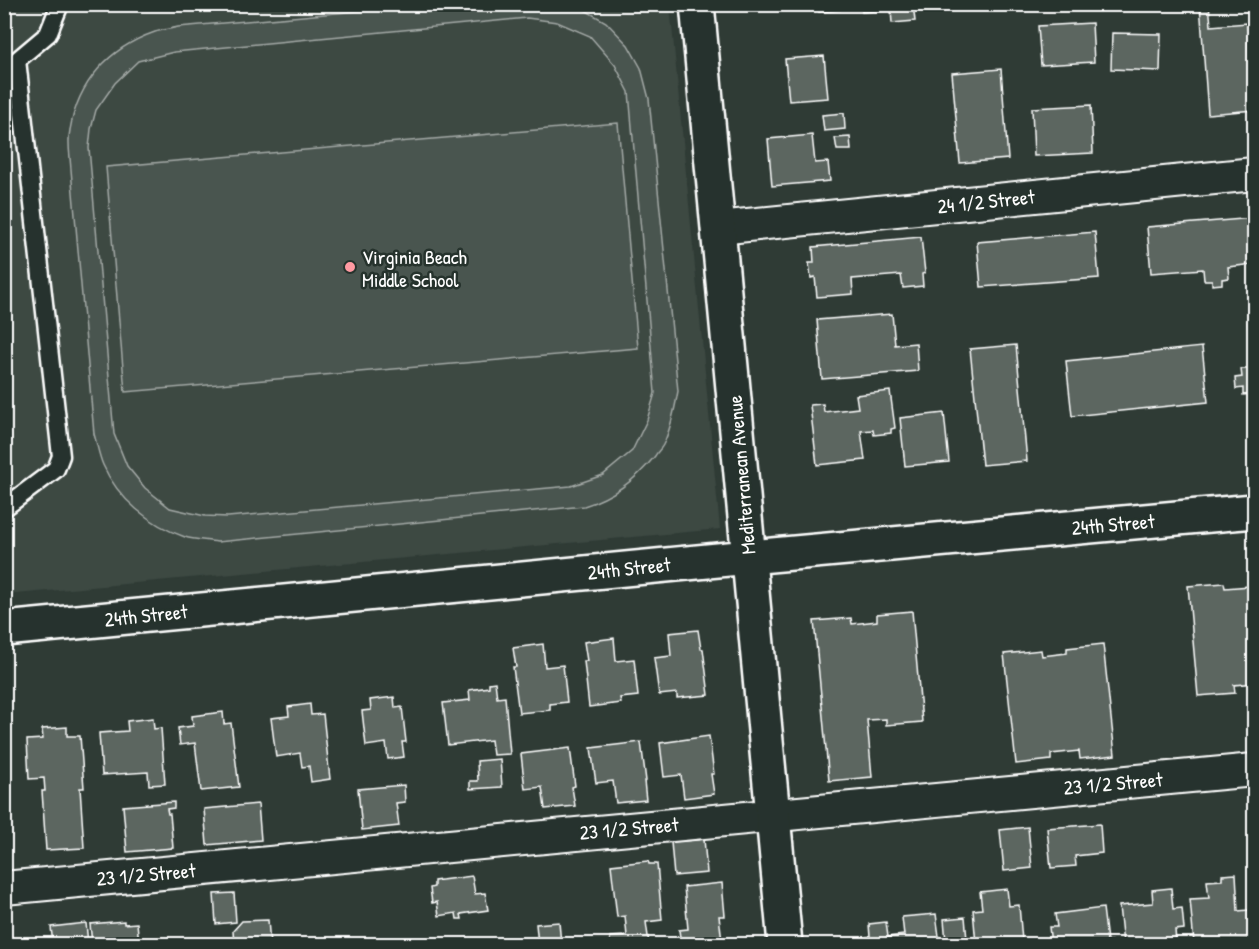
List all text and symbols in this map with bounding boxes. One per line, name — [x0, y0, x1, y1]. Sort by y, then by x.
street label: 24 1/2 Street — [936, 182, 1037, 220]
place label: Virginia Beach Middle School — [362, 243, 467, 293]
marker: Virginia Beach Middle School — [343, 260, 357, 274]
street label: Mediterranean Avenue — [721, 394, 761, 556]
street label: 24th Street — [1070, 507, 1157, 541]
street label: 24th Street — [586, 550, 673, 586]
street label: 24th Street — [103, 597, 190, 633]
street label: 23 1/2 Street — [1062, 765, 1165, 801]
street label: 23 1/2 Street — [578, 810, 681, 846]
street label: 23 1/2 Street — [95, 856, 198, 892]

